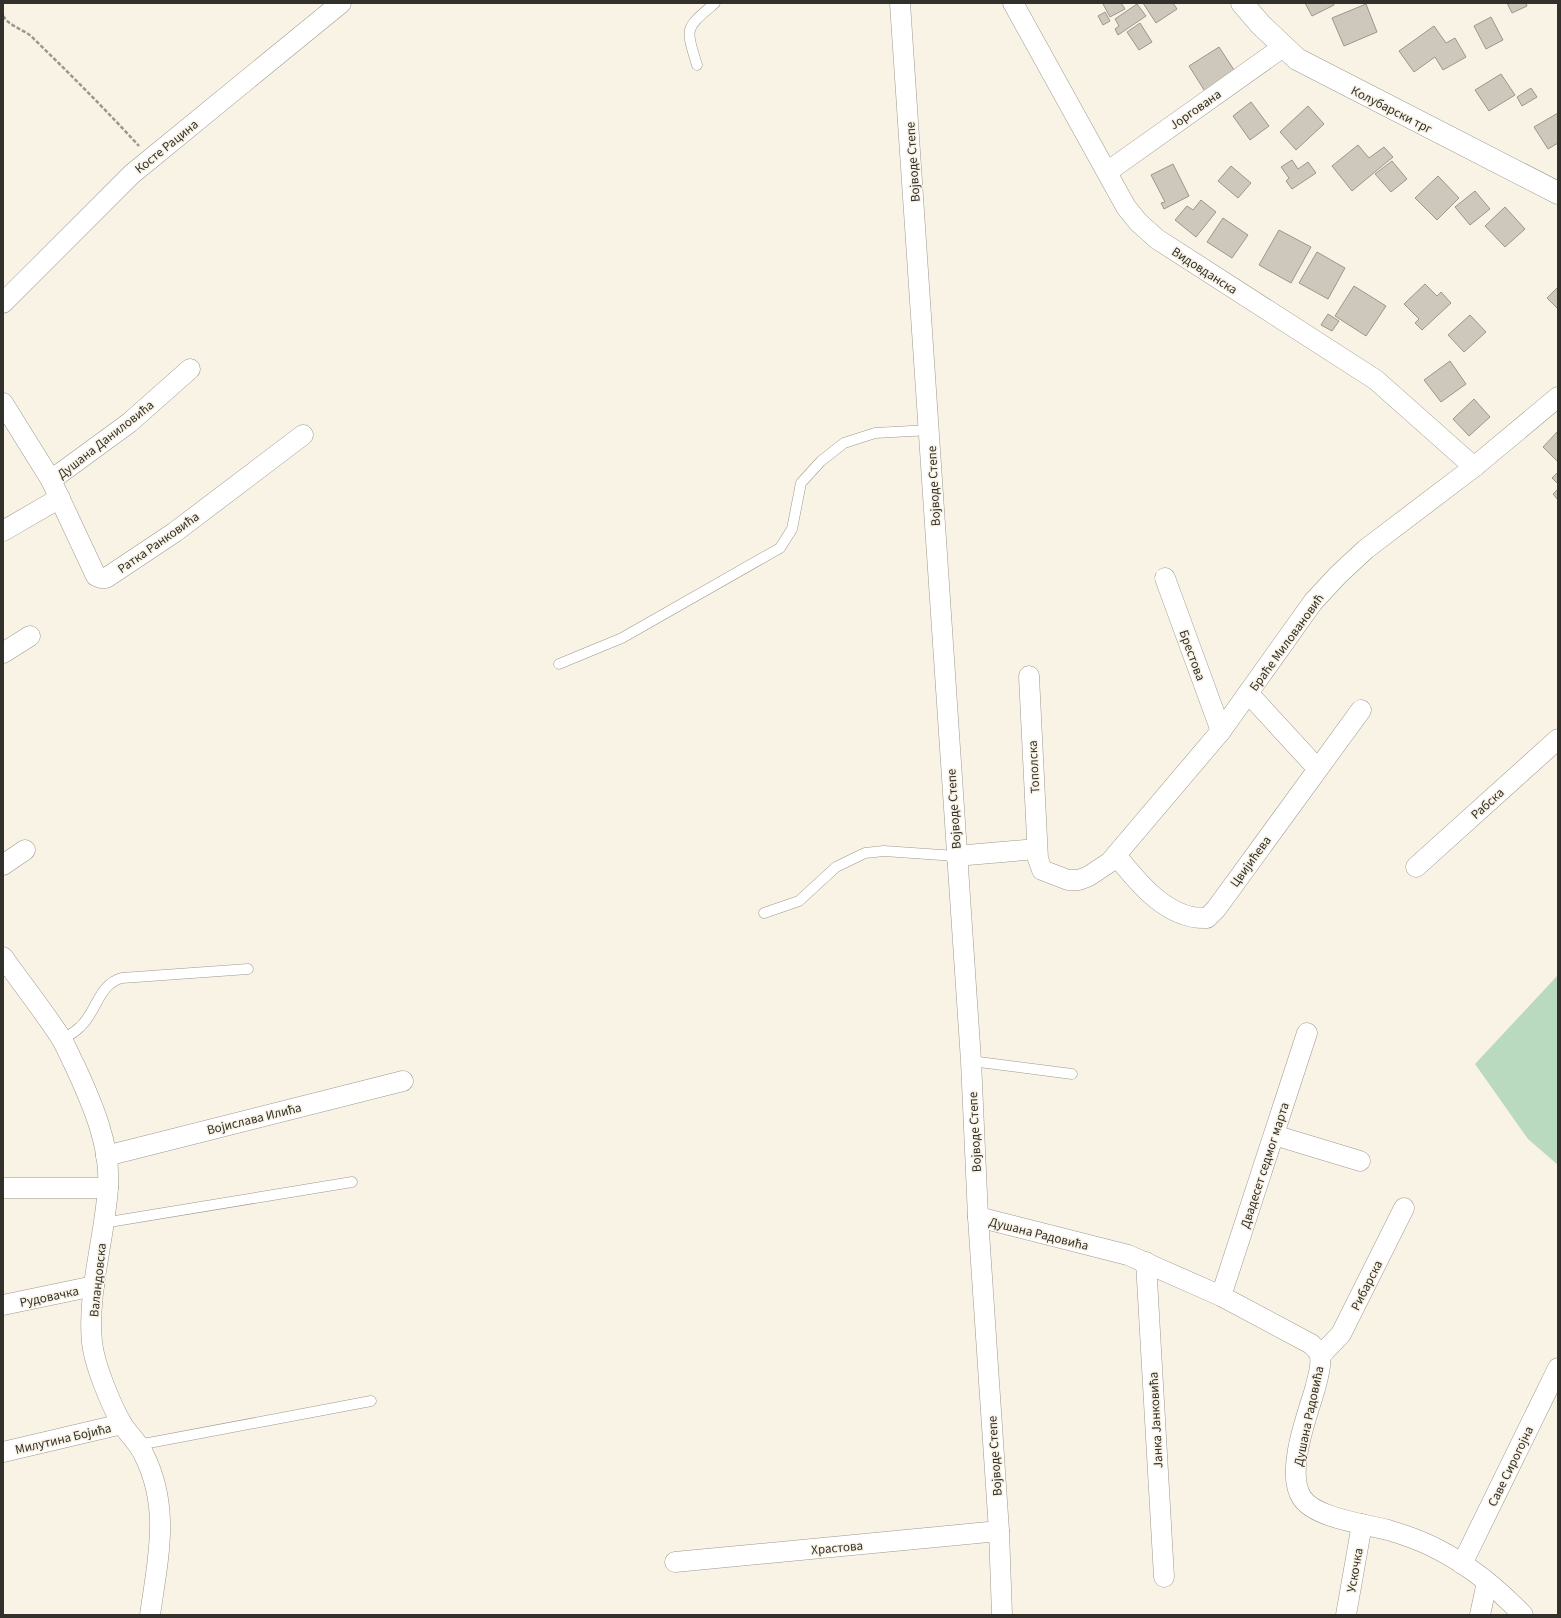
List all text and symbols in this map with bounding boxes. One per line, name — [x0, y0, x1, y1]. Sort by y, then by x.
street label: Колубарски трг — [1348, 82, 1435, 138]
street label: Јоргована — [1166, 85, 1225, 134]
street label: Косте Рацина — [131, 116, 202, 178]
street label: Војводе Степе — [901, 121, 925, 203]
street label: Видовданска — [1168, 243, 1241, 299]
street label: Душана Даниловића — [53, 396, 158, 483]
street label: Војводе Степе — [923, 445, 945, 527]
street label: Ратка Ранковића — [114, 508, 203, 578]
street label: Браће Миловановић — [1245, 590, 1328, 695]
street label: Брестова — [1175, 627, 1210, 683]
street label: Тополска — [1024, 740, 1044, 794]
street label: Војводе Степе — [942, 768, 966, 850]
street label: Рабска — [1467, 784, 1508, 824]
street label: Цвијићева — [1226, 832, 1276, 891]
street label: Војводе Степе — [964, 1091, 986, 1173]
street label: Војислава Илића — [205, 1099, 303, 1139]
street label: Двадесет седмог марта — [1236, 1100, 1294, 1231]
street label: Душана Радовића — [987, 1213, 1090, 1255]
street label: Валандовска — [85, 1242, 111, 1318]
street label: Рибарска — [1347, 1257, 1387, 1314]
street label: Рудовачка — [18, 1282, 80, 1312]
street label: Душана Радовића — [1290, 1364, 1328, 1468]
street label: Јанка Јанковића — [1144, 1371, 1168, 1469]
street label: Војводе Степе — [983, 1415, 1007, 1497]
street label: Милутина Бојића — [13, 1419, 113, 1459]
street label: Саве Сирогојна — [1484, 1423, 1538, 1510]
street label: Храстова — [810, 1537, 864, 1559]
street label: Ускочка — [1342, 1547, 1368, 1594]

